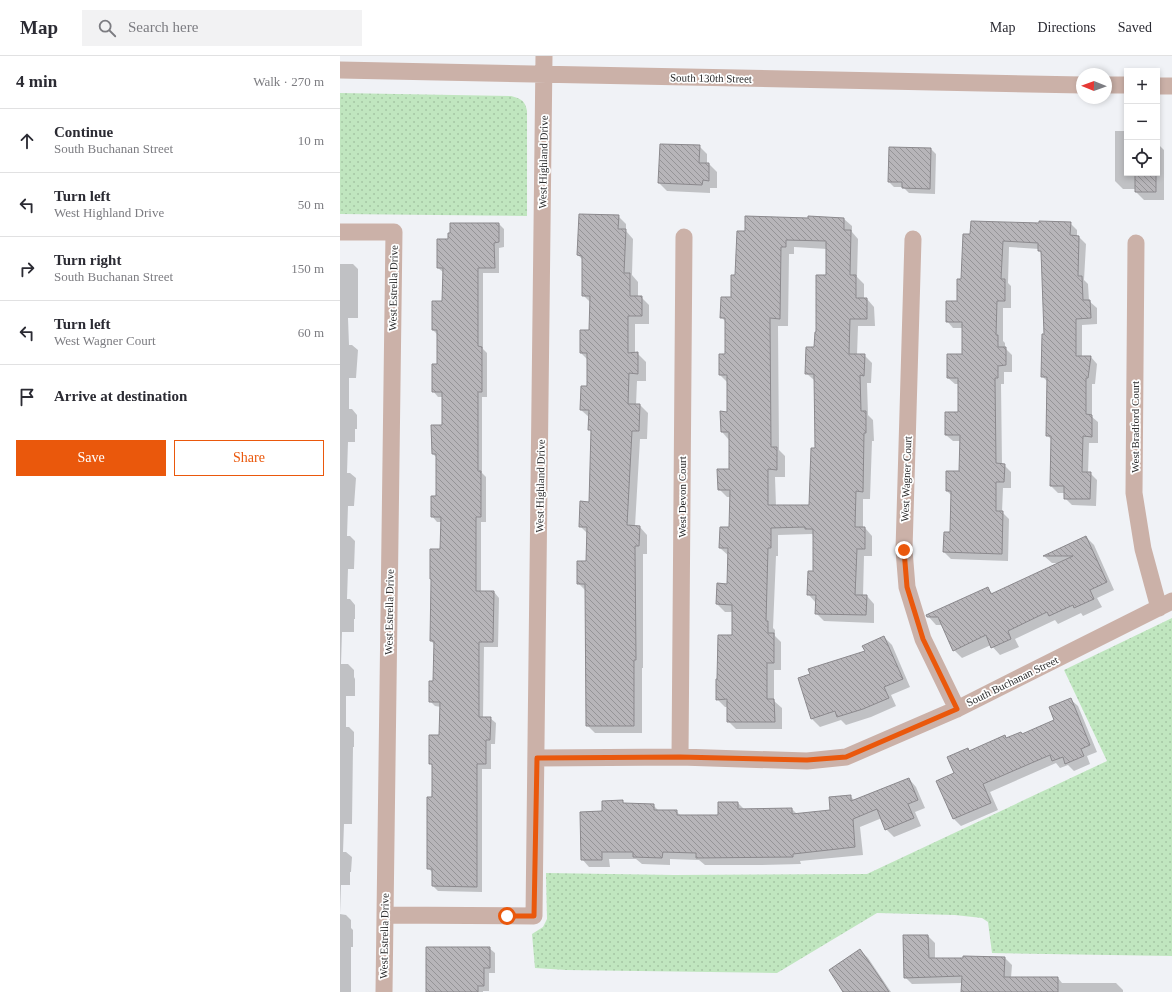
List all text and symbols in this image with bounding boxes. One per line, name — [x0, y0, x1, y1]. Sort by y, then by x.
search box — [82, 10, 362, 46]
text: Map — [20, 17, 58, 38]
icon: search — [96, 17, 118, 39]
text: Search here — [128, 19, 198, 35]
text: Map — [990, 20, 1015, 35]
text: Directions — [1037, 20, 1096, 35]
text: Saved — [1118, 20, 1152, 35]
north arrow — [1076, 68, 1112, 104]
map controls — [1124, 68, 1160, 176]
button: + — [1124, 68, 1160, 104]
street label: South 130th Street — [670, 71, 752, 85]
text: 4 min — [16, 72, 57, 91]
text: Walk · 270 m — [253, 74, 324, 89]
button: − — [1124, 104, 1160, 140]
street label: West Highland Drive — [536, 115, 550, 209]
text: Continue — [54, 124, 113, 140]
icon: ahead — [16, 130, 38, 152]
text: 10 m — [298, 133, 324, 148]
button: locate — [1124, 140, 1160, 176]
text: South Buchanan Street — [54, 141, 173, 156]
text: Turn left — [54, 188, 111, 204]
icon: left — [16, 194, 38, 216]
text: 50 m — [298, 197, 324, 212]
text: West Highland Drive — [54, 205, 164, 220]
street label: West Estrella Drive — [386, 245, 400, 331]
text: Turn right — [54, 252, 121, 268]
icon: right — [16, 258, 38, 280]
text: 150 m — [291, 261, 324, 276]
text: South Buchanan Street — [54, 269, 173, 284]
text: Turn left — [54, 316, 111, 332]
icon: left — [16, 322, 38, 344]
text: 60 m — [298, 325, 324, 340]
text: West Wagner Court — [54, 333, 156, 348]
street label: West Bradford Court — [1129, 381, 1141, 473]
icon: arrive — [16, 386, 38, 408]
text: Arrive at destination — [54, 388, 187, 404]
street label: West Wagner Court — [899, 436, 913, 522]
street label: West Highland Drive — [533, 439, 547, 533]
button: Save — [16, 440, 166, 476]
button: Share — [174, 440, 324, 476]
street label: West Devon Court — [676, 456, 688, 538]
route end — [895, 541, 913, 559]
street label: West Estrella Drive — [382, 569, 396, 655]
street label: South Buchanan Street — [964, 654, 1060, 708]
street label: West Estrella Drive — [377, 893, 391, 979]
route start — [498, 907, 516, 925]

